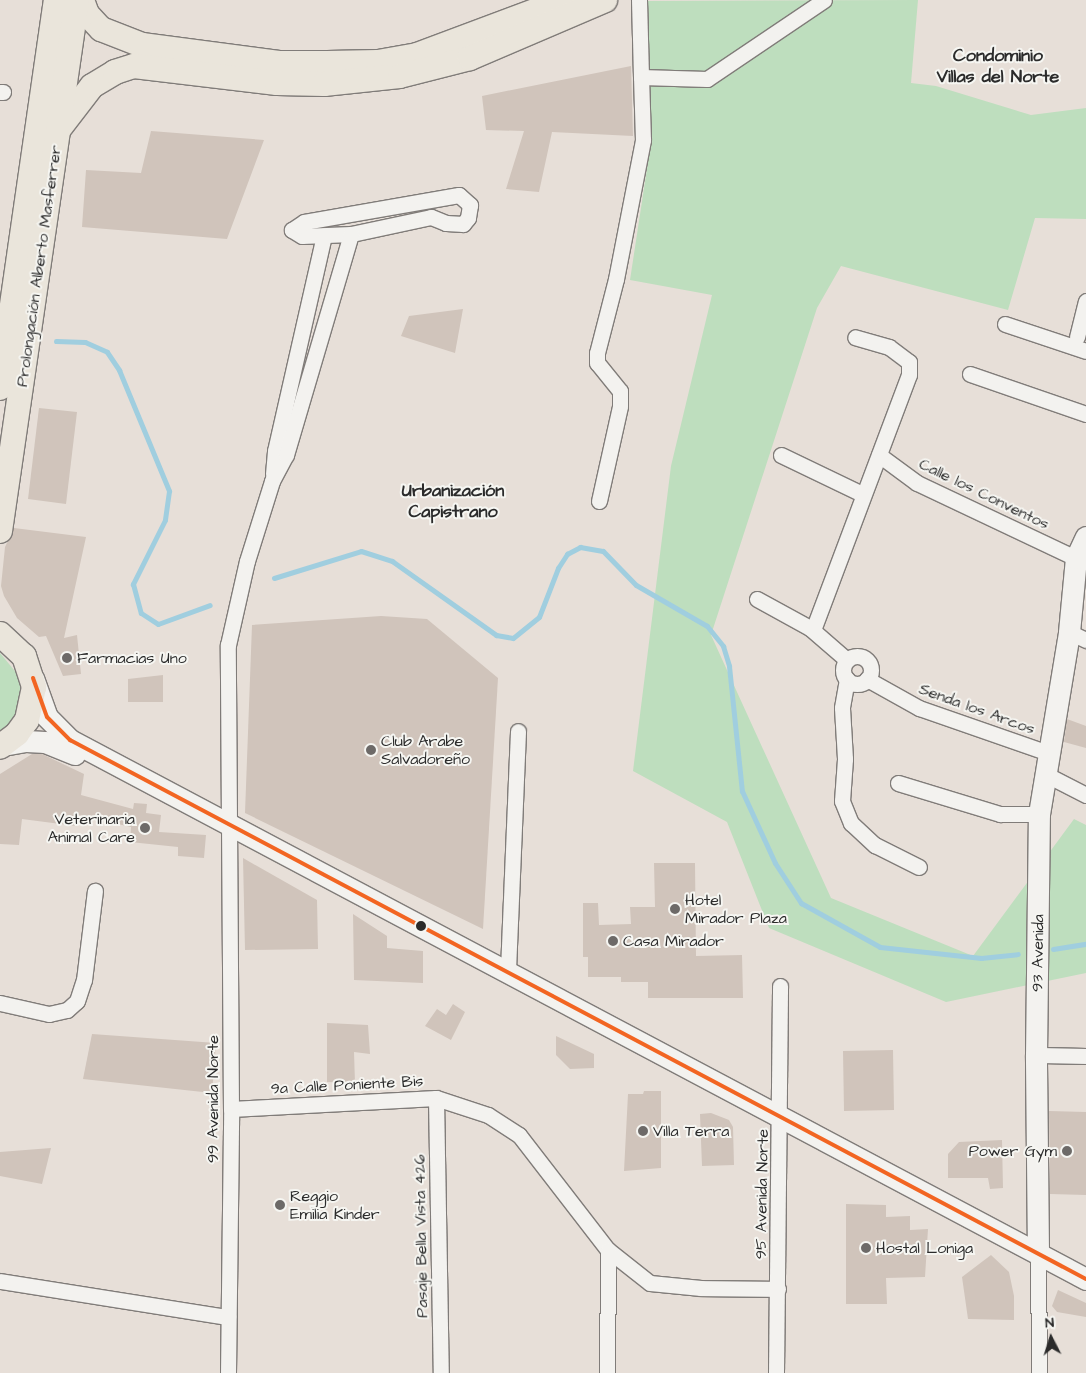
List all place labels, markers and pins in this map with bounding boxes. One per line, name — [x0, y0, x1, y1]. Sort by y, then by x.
place label: Farmacias Uno — [77, 648, 187, 668]
marker: Farmacias Uno — [61, 652, 73, 664]
place label: Club Arabe Salvadoreño — [381, 731, 470, 769]
marker: Club Arabe Salvadoreño — [365, 744, 377, 756]
place label: Veterinaria Animal Care — [48, 809, 135, 847]
marker: Veterinaria Animal Care — [139, 822, 151, 834]
place label: Hotel Mirador Plaza — [685, 890, 787, 928]
marker: Hotel Mirador Plaza — [669, 903, 681, 915]
unlabelled marker — [416, 921, 426, 931]
place label: Casa Mirador — [623, 931, 724, 951]
marker: Casa Mirador — [607, 935, 619, 947]
place label: Villa Terra — [653, 1121, 729, 1141]
marker: Villa Terra — [637, 1125, 649, 1137]
place label: Power Gym — [969, 1141, 1057, 1161]
marker: Power Gym — [1061, 1145, 1073, 1157]
place label: Reggio Emilia Kinder — [290, 1186, 380, 1224]
marker: Reggio Emilia Kinder — [274, 1199, 286, 1211]
place label: Hostal Loniga — [876, 1238, 973, 1258]
marker: Hostal Loniga — [860, 1242, 872, 1254]

